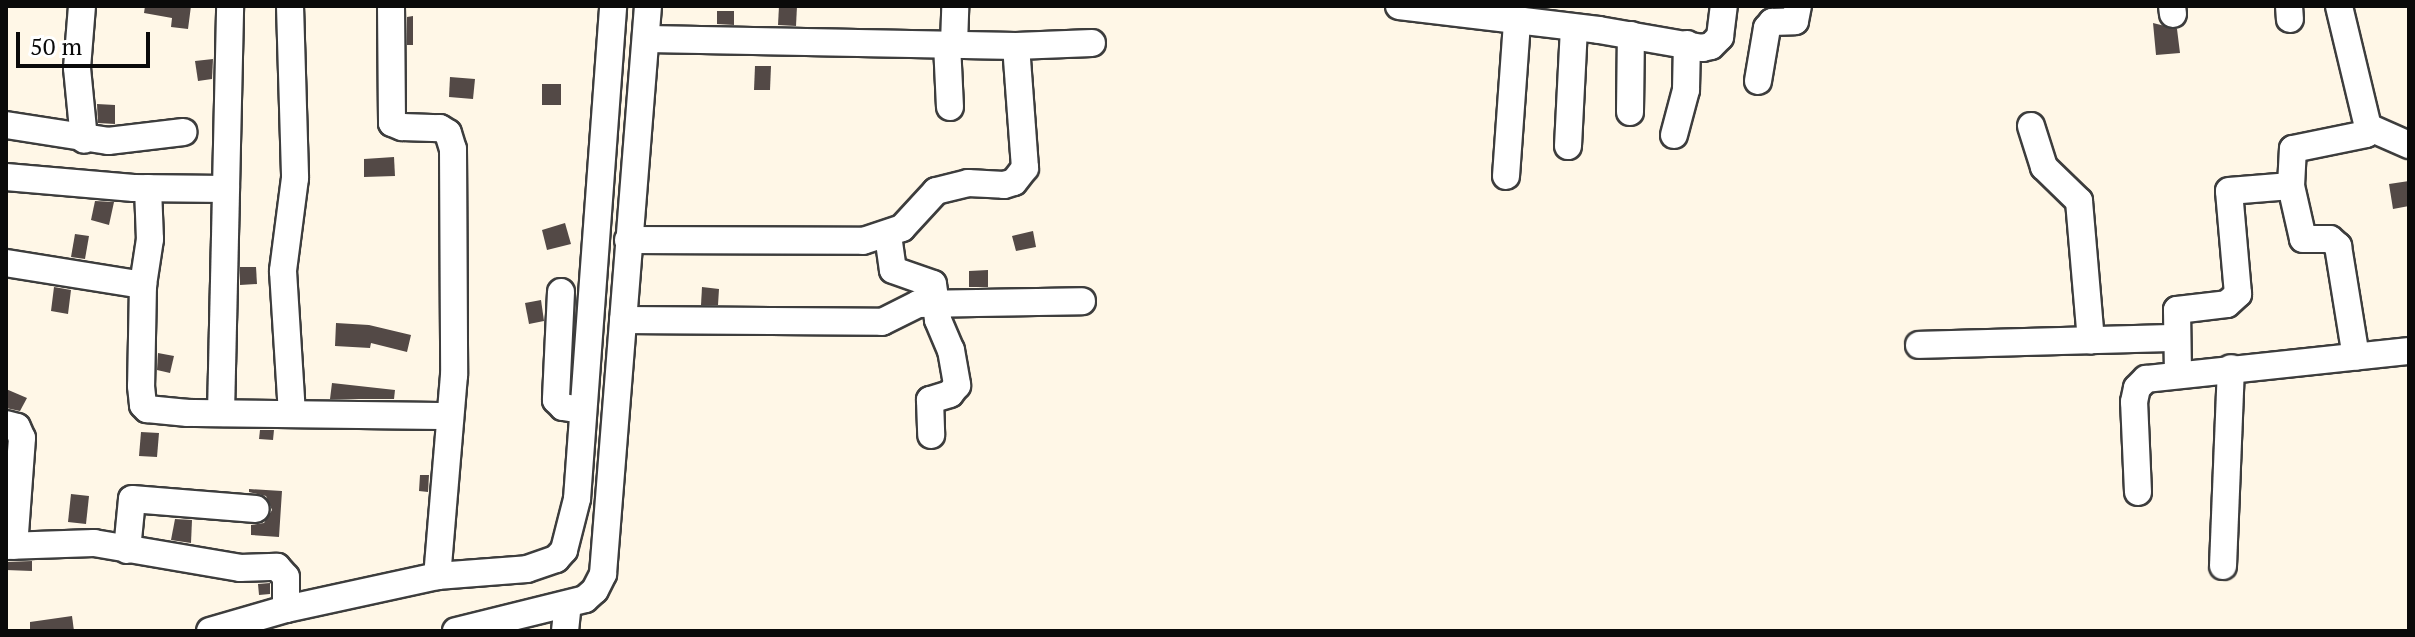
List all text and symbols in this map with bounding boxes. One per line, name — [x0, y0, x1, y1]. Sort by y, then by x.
scale bar — [20, 16, 154, 66]
text: 50 m — [30, 30, 82, 62]

